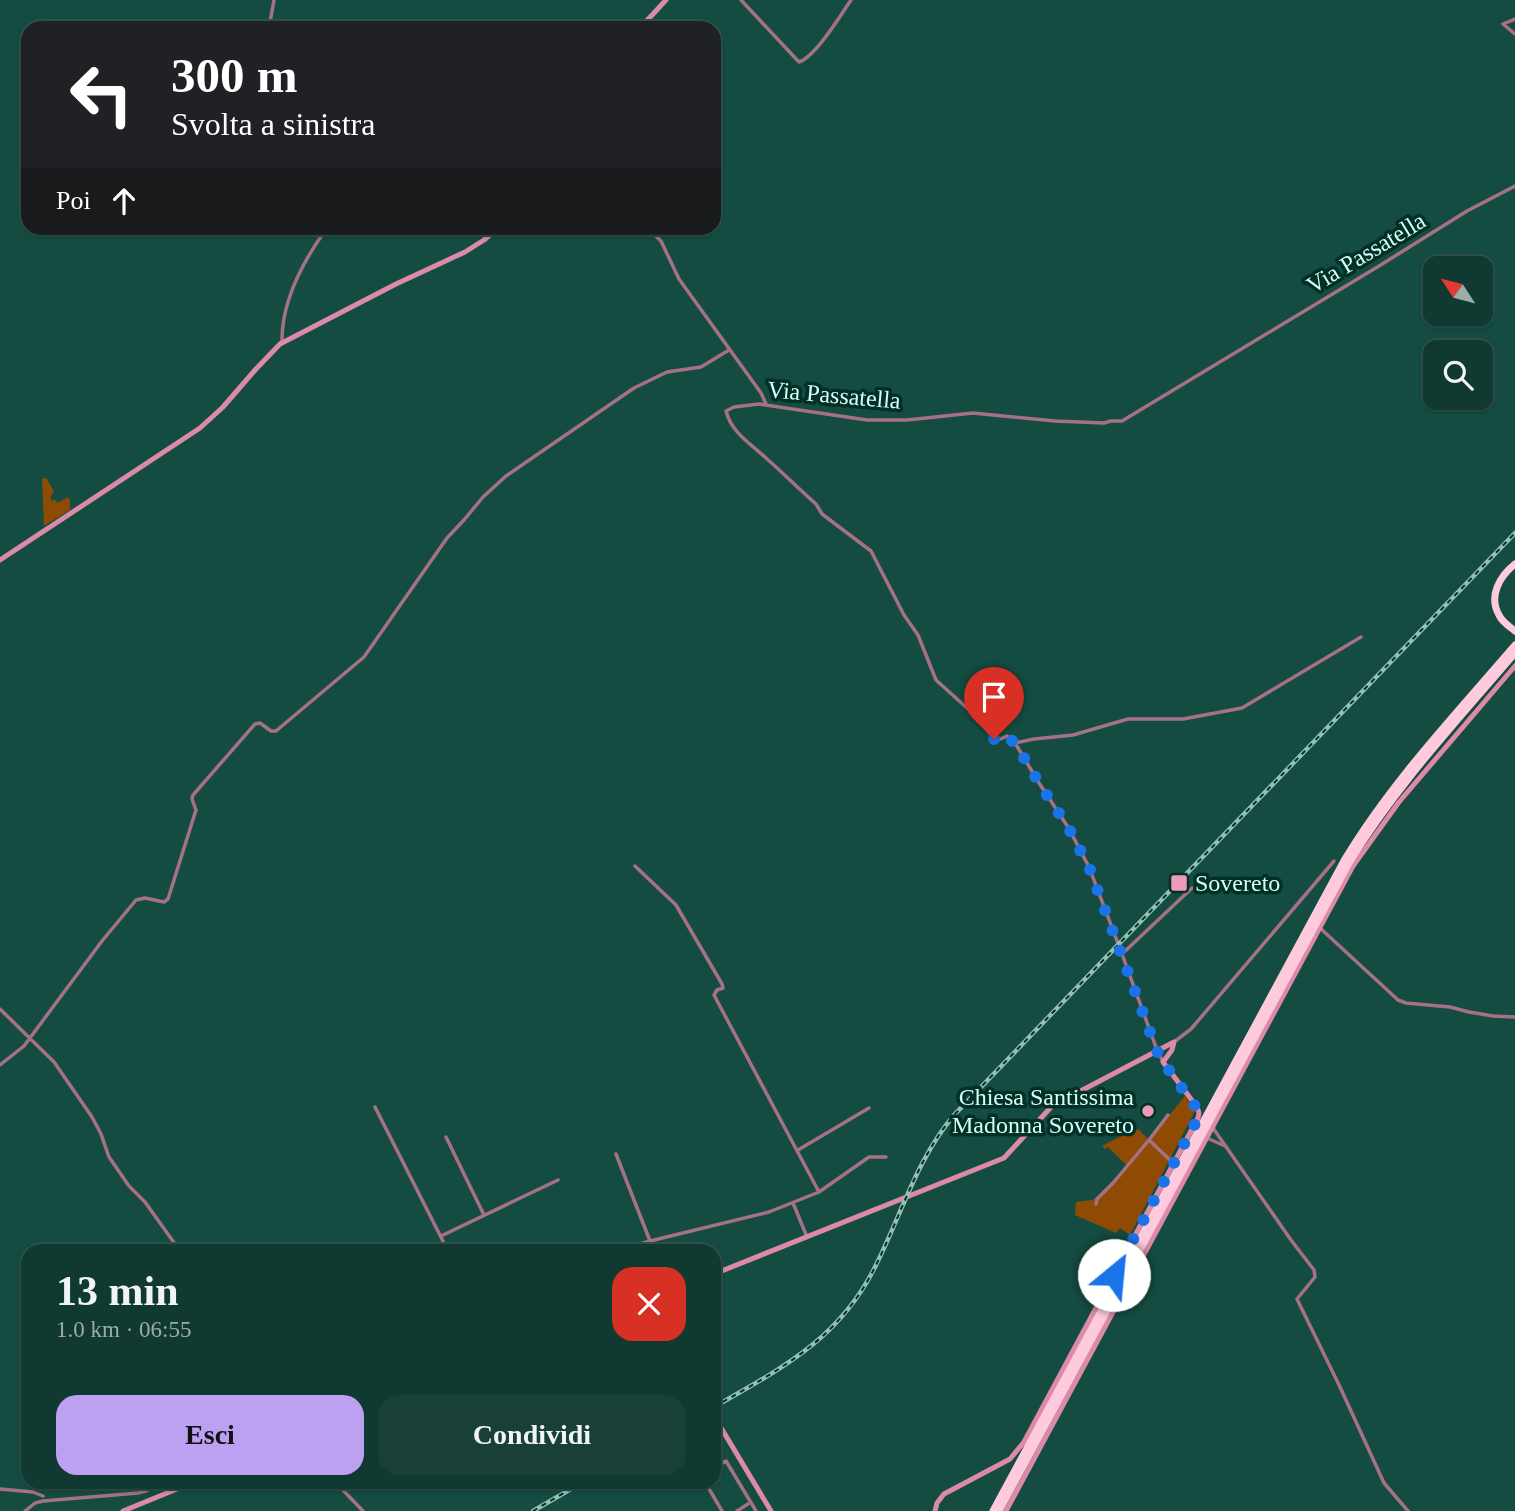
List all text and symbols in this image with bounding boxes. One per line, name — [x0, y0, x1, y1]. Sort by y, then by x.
text: 300 m — [171, 48, 298, 103]
icon: left — [56, 49, 147, 140]
text: Svolta a sinistra — [171, 106, 375, 142]
icon: ahead — [105, 182, 143, 220]
text: Poi — [56, 186, 91, 215]
street label: Via Passatella — [1302, 207, 1430, 299]
north arrow — [1423, 256, 1493, 326]
map controls — [1423, 256, 1493, 410]
button: search — [1423, 340, 1493, 410]
street label: Via Passatella — [766, 376, 902, 414]
pin — [964, 667, 1024, 739]
icon: arrive — [975, 678, 1013, 716]
place label: Sovereto — [1195, 870, 1280, 896]
marker: Sovereto — [1169, 873, 1189, 893]
place label: Chiesa Santissima Madonna Sovereto — [952, 1084, 1134, 1138]
marker: Chiesa Santissima Madonna Sovereto — [1140, 1103, 1156, 1119]
position arrow — [1077, 1238, 1151, 1312]
button: close — [612, 1267, 686, 1341]
text: 13 min — [56, 1268, 179, 1314]
text: 1.0 km · 06:55 — [56, 1317, 191, 1342]
button: Esci — [56, 1395, 364, 1475]
button: Condividi — [378, 1395, 686, 1475]

